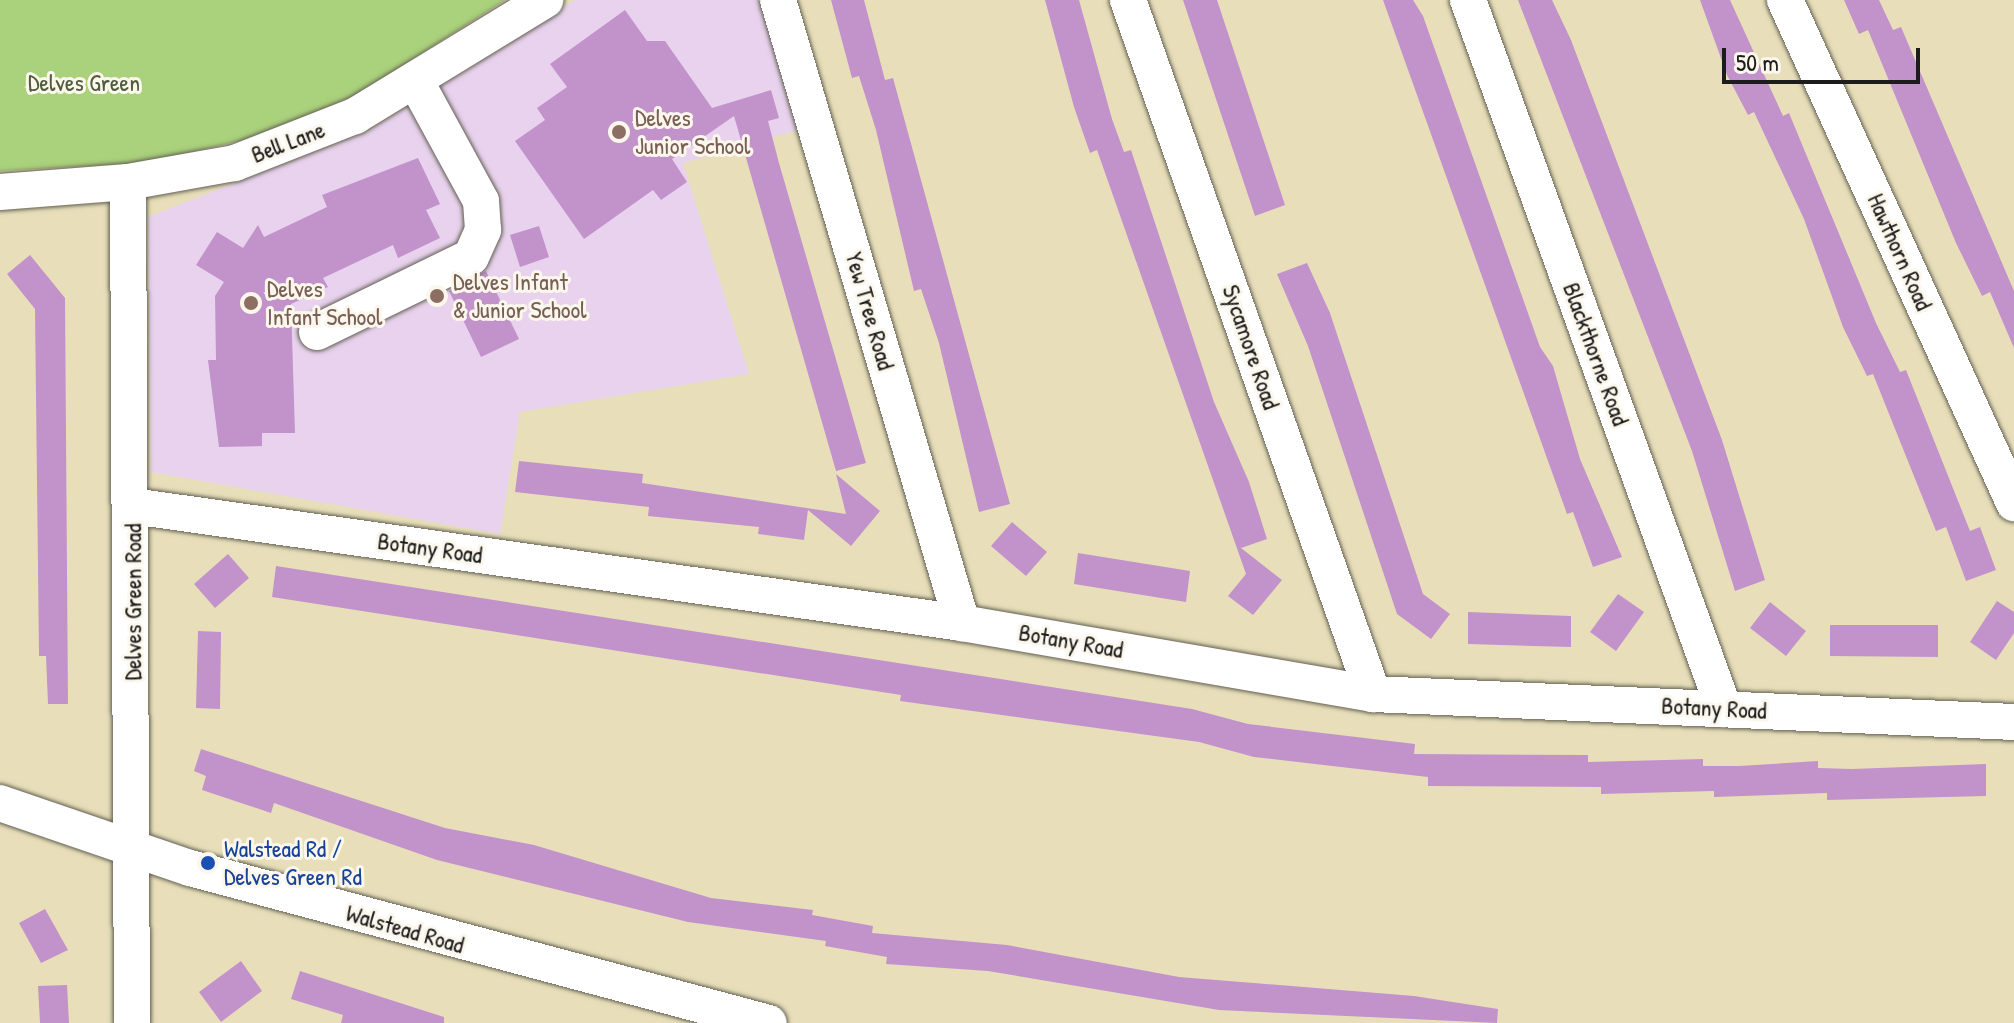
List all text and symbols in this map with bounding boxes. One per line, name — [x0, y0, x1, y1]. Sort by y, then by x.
scale bar — [1726, 32, 1924, 82]
text: 50 m — [1736, 46, 1779, 78]
park label: Delves Green — [28, 69, 140, 97]
place label: Delves Junior School — [635, 104, 750, 160]
street label: Bell Lane — [247, 115, 329, 169]
marker: Delves Junior School — [610, 123, 628, 141]
street label: Hawthorn Road — [1861, 189, 1939, 315]
street label: Yew Tree Road — [839, 249, 901, 373]
place label: Delves Infant & Junior School — [453, 268, 587, 324]
place label: Delves Infant School — [267, 275, 382, 331]
street label: Blackthorne Road — [1557, 279, 1635, 429]
street label: Sycamore Road — [1216, 281, 1286, 413]
marker: Delves Infant & Junior School — [428, 287, 446, 305]
marker: Delves Infant School — [242, 294, 260, 312]
street label: Delves Green Road — [119, 524, 147, 680]
street label: Botany Road — [376, 526, 484, 570]
street label: Botany Road — [1017, 618, 1125, 664]
street label: Botany Road — [1661, 691, 1767, 725]
place label: Walstead Rd / Delves Green Rd — [224, 835, 362, 891]
marker: Walstead Rd / Delves Green Rd — [199, 854, 217, 872]
street label: Walstead Road — [343, 898, 467, 960]

